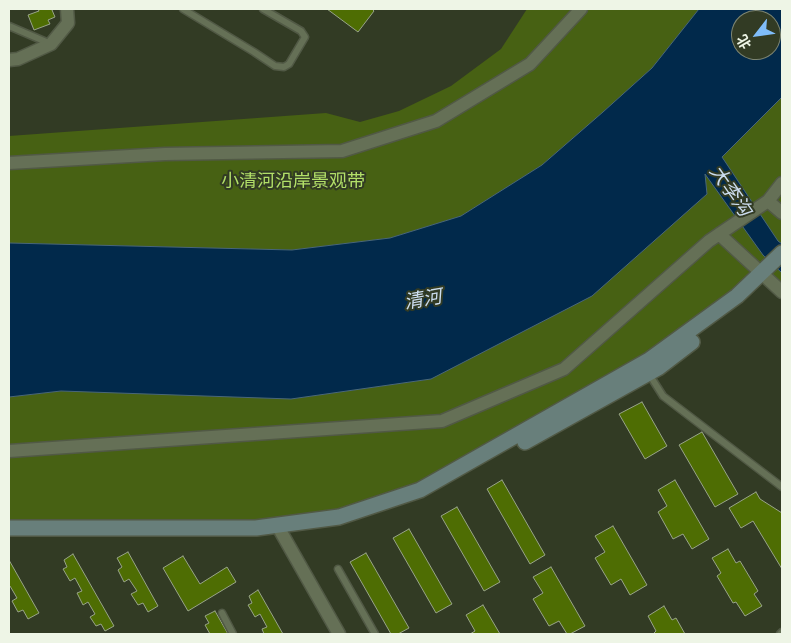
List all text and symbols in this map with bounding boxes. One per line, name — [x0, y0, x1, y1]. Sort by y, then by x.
north arrow — [731, 10, 781, 60]
text: 北 — [733, 32, 754, 52]
water label: 大李沟 — [704, 161, 756, 221]
park label: 小清河沿岸景观带 — [221, 171, 365, 193]
water label: 清河 — [402, 285, 444, 315]

